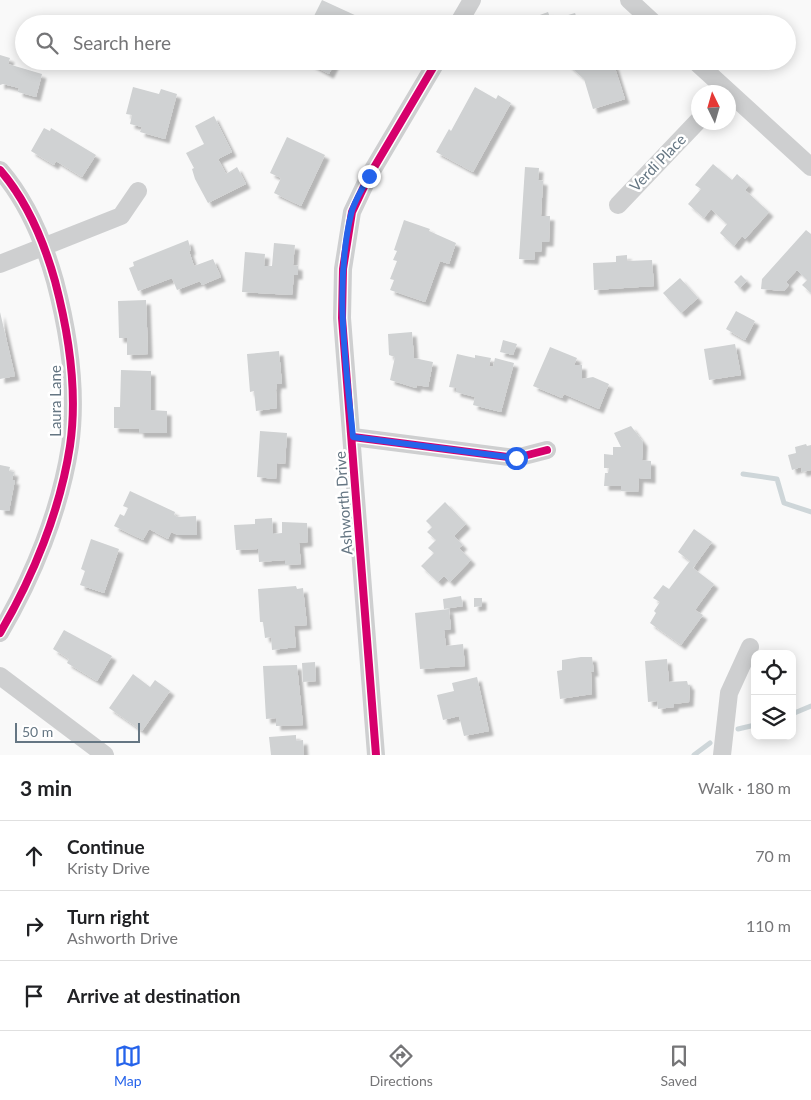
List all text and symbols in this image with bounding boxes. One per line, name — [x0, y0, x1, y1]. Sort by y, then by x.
search box — [15, 15, 796, 70]
icon: search — [33, 29, 61, 57]
text: Search here — [73, 31, 171, 54]
north arrow — [691, 85, 736, 130]
street label: Verdi Place — [625, 130, 689, 195]
route end — [358, 165, 381, 188]
street label: Laura Lane — [46, 365, 64, 437]
route start — [505, 447, 528, 470]
street label: Ashworth Drive — [330, 451, 356, 556]
map controls — [751, 650, 796, 740]
button: locate — [751, 650, 796, 695]
button: layers — [751, 695, 796, 740]
scale bar — [15, 720, 140, 743]
text: 50 m — [22, 723, 53, 740]
text: 3 min — [20, 775, 72, 800]
text: Walk · 180 m — [698, 778, 791, 797]
text: Continue — [67, 835, 145, 858]
icon: ahead — [20, 842, 48, 870]
text: 70 m — [755, 846, 791, 865]
text: Kristy Drive — [67, 858, 150, 877]
text: Turn right — [67, 905, 149, 928]
icon: right — [20, 912, 48, 940]
text: 110 m — [746, 916, 791, 935]
text: Ashworth Drive — [67, 928, 178, 947]
icon: arrive — [20, 982, 48, 1010]
text: Arrive at destination — [67, 984, 240, 1007]
tab: Map — [114, 1042, 142, 1089]
tab: Directions — [370, 1042, 433, 1089]
tab: Saved — [661, 1042, 697, 1089]

